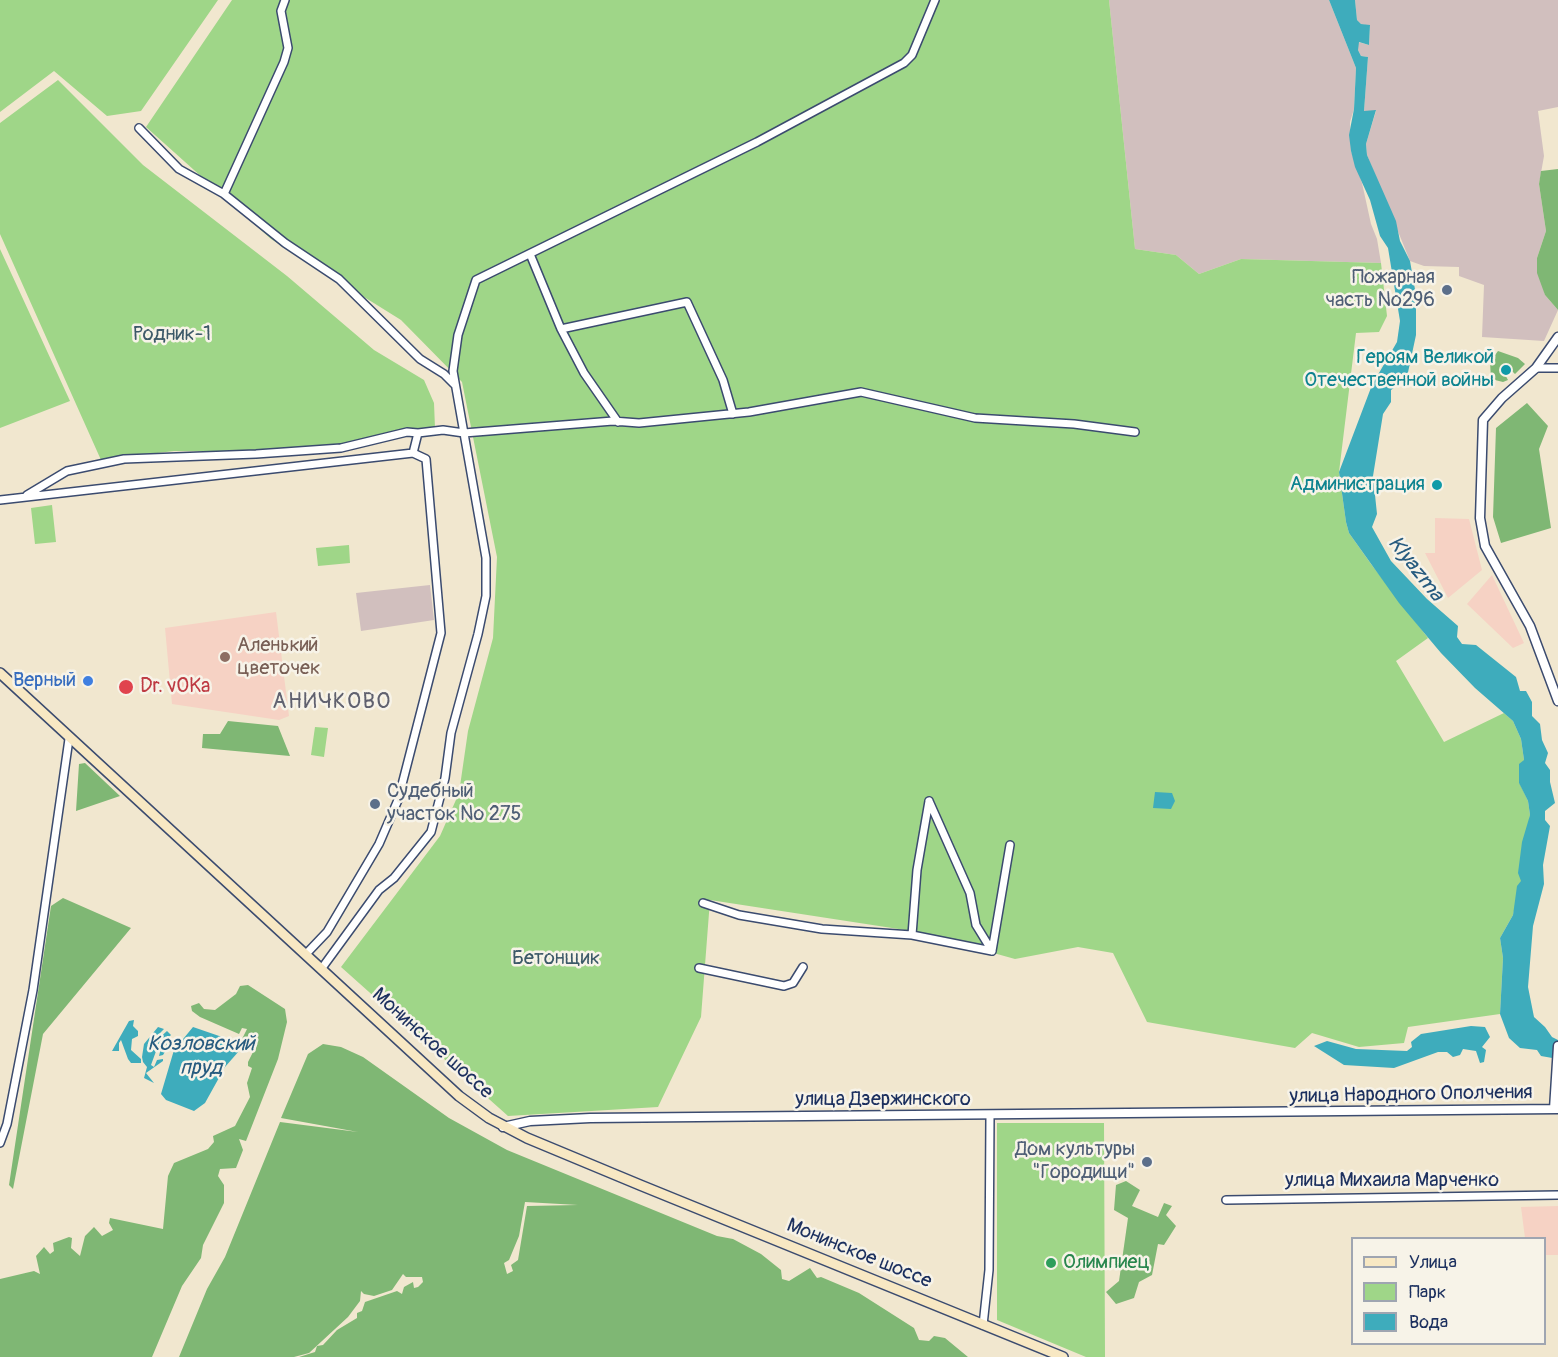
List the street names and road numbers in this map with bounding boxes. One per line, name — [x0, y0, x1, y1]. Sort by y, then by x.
street label: Монинское шоссе — [367, 983, 497, 1105]
street label: улица Народного Ополчения — [1289, 1081, 1533, 1109]
street label: улица Дзержинского — [795, 1088, 971, 1112]
street label: улица Михаила Марченко — [1285, 1169, 1499, 1193]
street label: Монинское шоссе — [783, 1214, 935, 1294]

